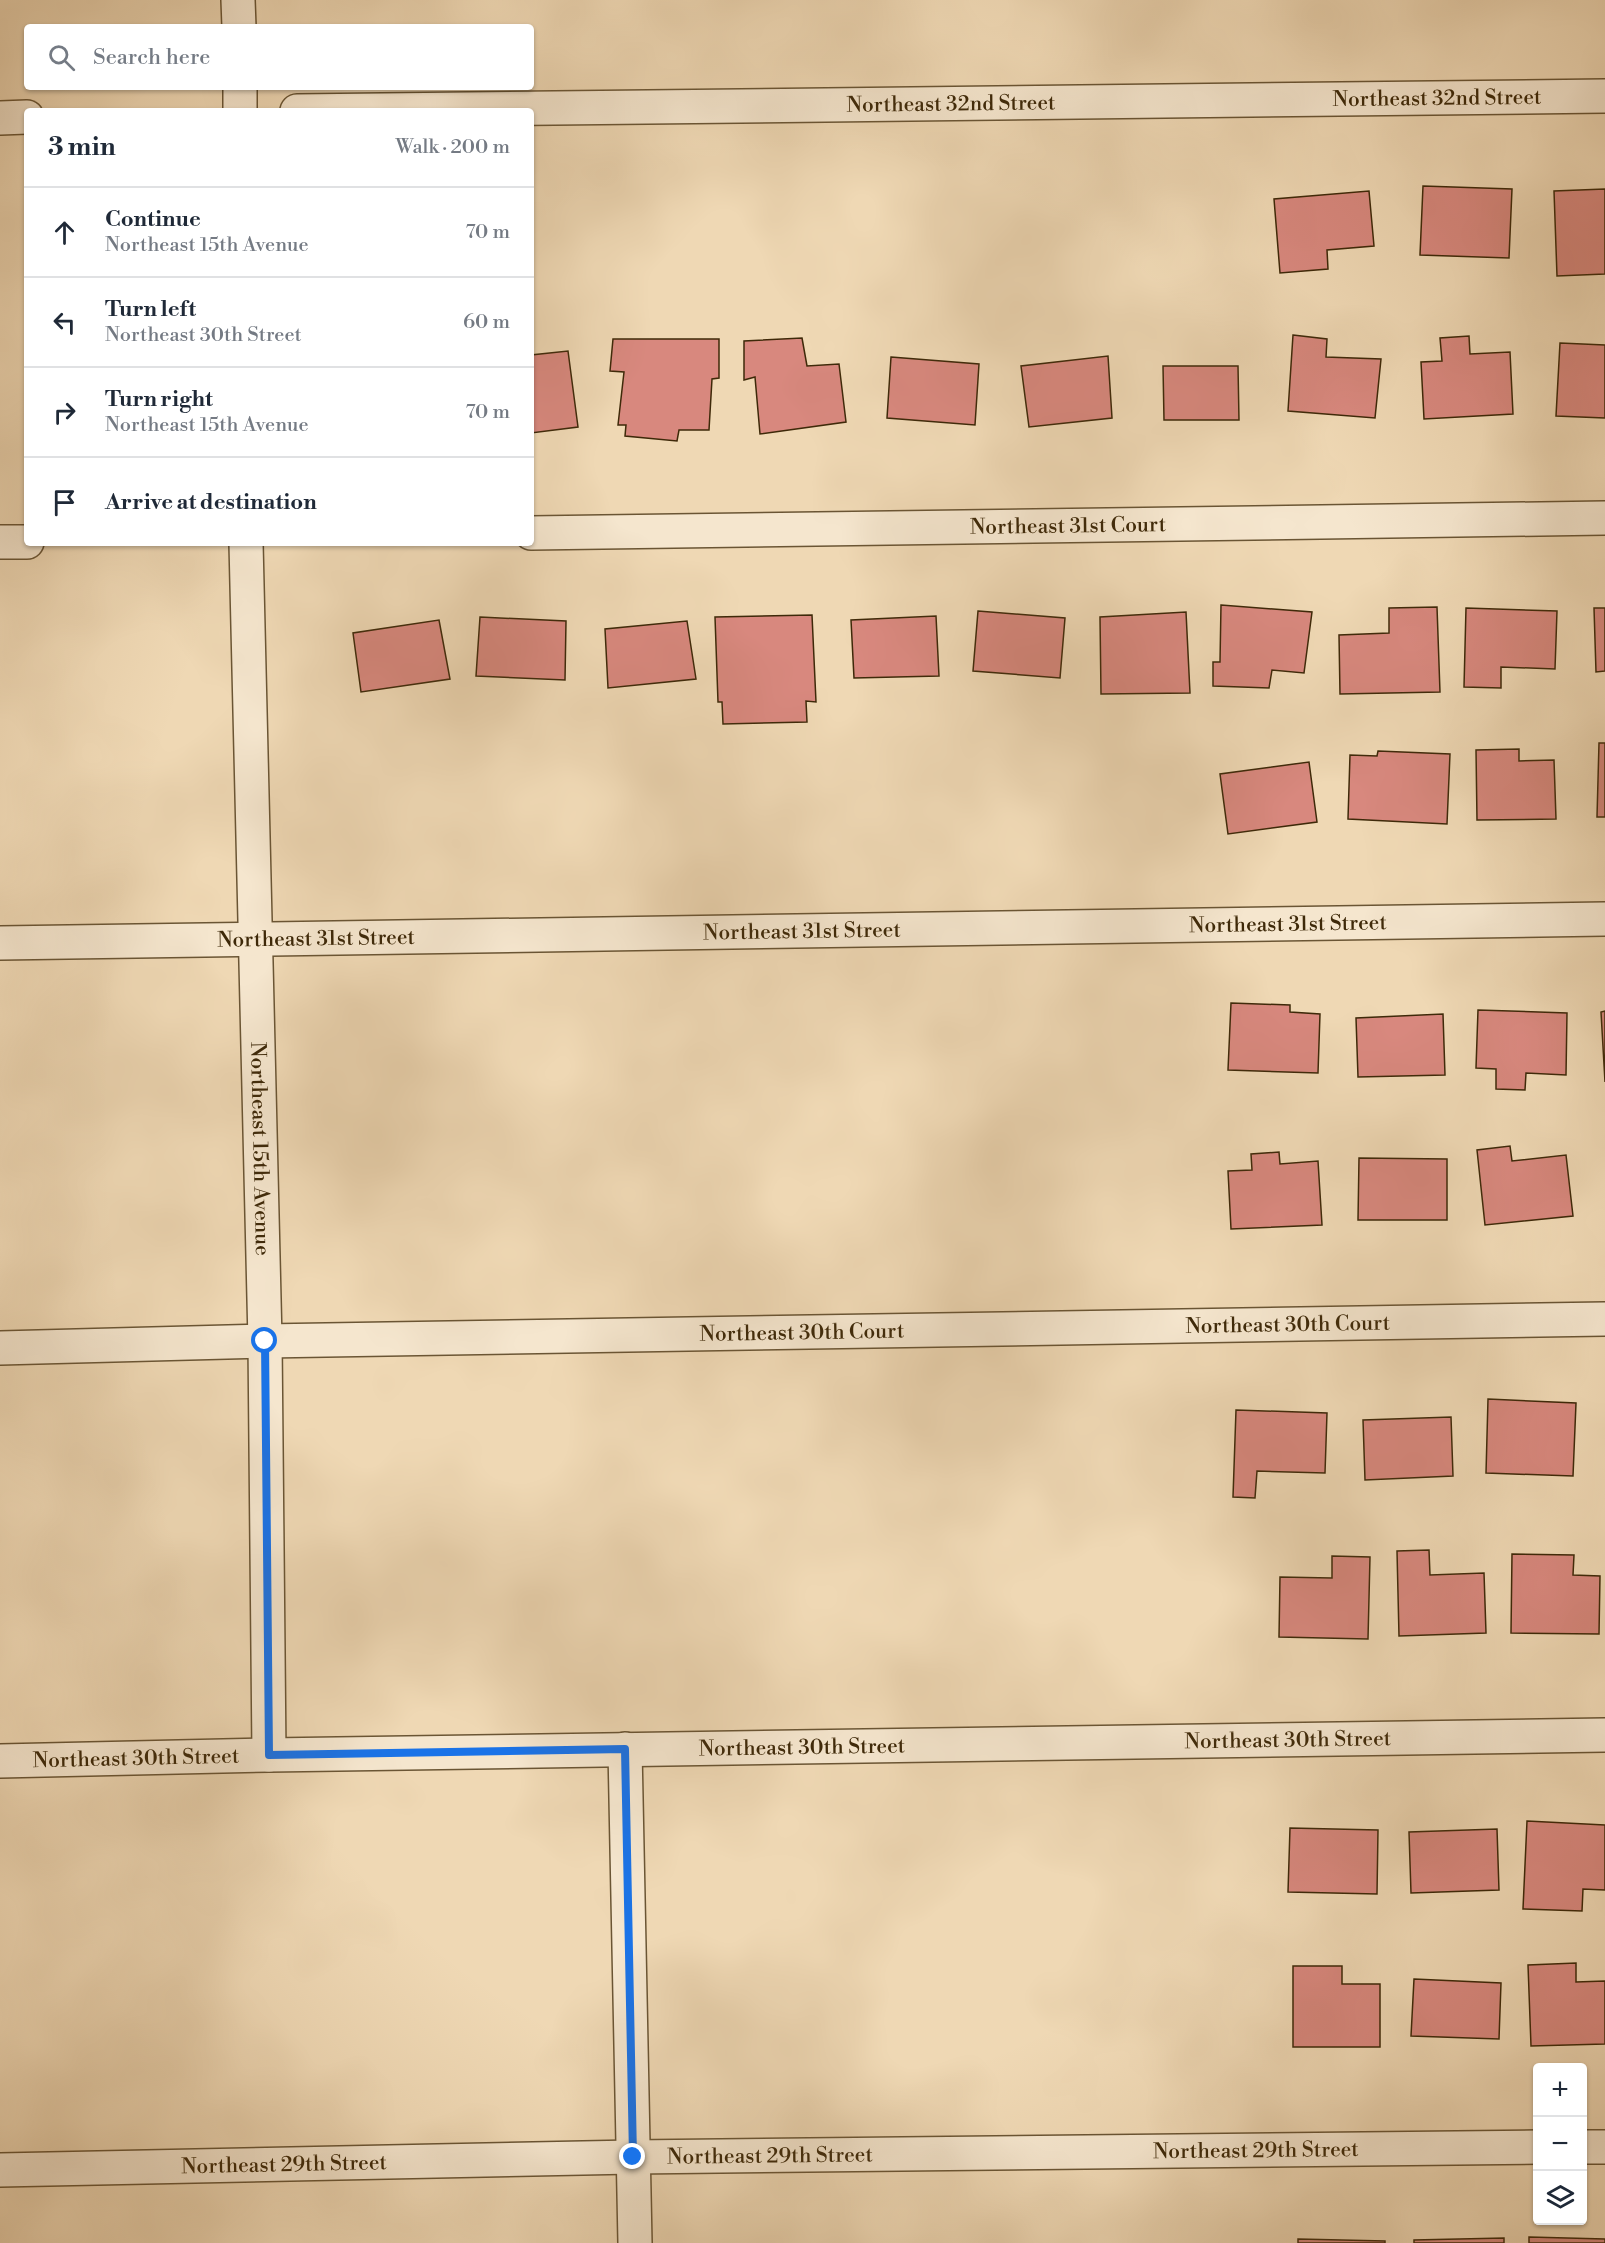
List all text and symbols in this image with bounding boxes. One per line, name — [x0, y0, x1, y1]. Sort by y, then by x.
search box — [24, 24, 534, 90]
icon: search — [45, 41, 78, 74]
text: Search here — [93, 44, 210, 71]
street label: Northeast 32nd Street — [1332, 85, 1542, 113]
street label: Northeast 32nd Street — [846, 90, 1056, 119]
text: 3 min — [48, 131, 116, 163]
text: Walk · 200 m — [396, 135, 510, 160]
text: Continue — [105, 206, 201, 233]
icon: ahead — [48, 216, 81, 249]
text: 70 m — [466, 220, 510, 245]
text: Northeast 15th Avenue — [105, 233, 309, 258]
text: Turn left — [105, 296, 196, 323]
icon: left — [48, 306, 81, 339]
text: 60 m — [463, 310, 510, 335]
text: Northeast 30th Street — [105, 323, 302, 348]
text: Turn right — [105, 386, 213, 413]
icon: right — [48, 396, 81, 429]
text: 70 m — [466, 400, 510, 425]
text: Northeast 15th Avenue — [105, 413, 309, 438]
icon: arrive — [48, 486, 81, 519]
text: Arrive at destination — [105, 489, 317, 516]
street label: Northeast 31st Court — [970, 512, 1167, 541]
street label: Northeast 31st Street — [1189, 910, 1388, 939]
street label: Northeast 31st Street — [703, 918, 902, 946]
street label: Northeast 31st Street — [217, 925, 416, 954]
street label: Northeast 15th Avenue — [244, 1042, 275, 1256]
street label: Northeast 30th Court — [1185, 1311, 1391, 1340]
street label: Northeast 30th Court — [699, 1318, 905, 1348]
route start — [251, 1327, 277, 1353]
street label: Northeast 30th Street — [1184, 1726, 1392, 1755]
street label: Northeast 30th Street — [698, 1733, 906, 1763]
street label: Northeast 30th Street — [32, 1744, 240, 1774]
map controls — [1533, 2063, 1587, 2225]
button: + — [1533, 2063, 1587, 2117]
button: − — [1533, 2117, 1587, 2171]
street label: Northeast 29th Street — [1153, 2137, 1359, 2165]
street label: Northeast 29th Street — [667, 2142, 873, 2171]
route end — [619, 2143, 645, 2169]
street label: Northeast 29th Street — [181, 2150, 388, 2180]
button: layers — [1533, 2171, 1587, 2225]

